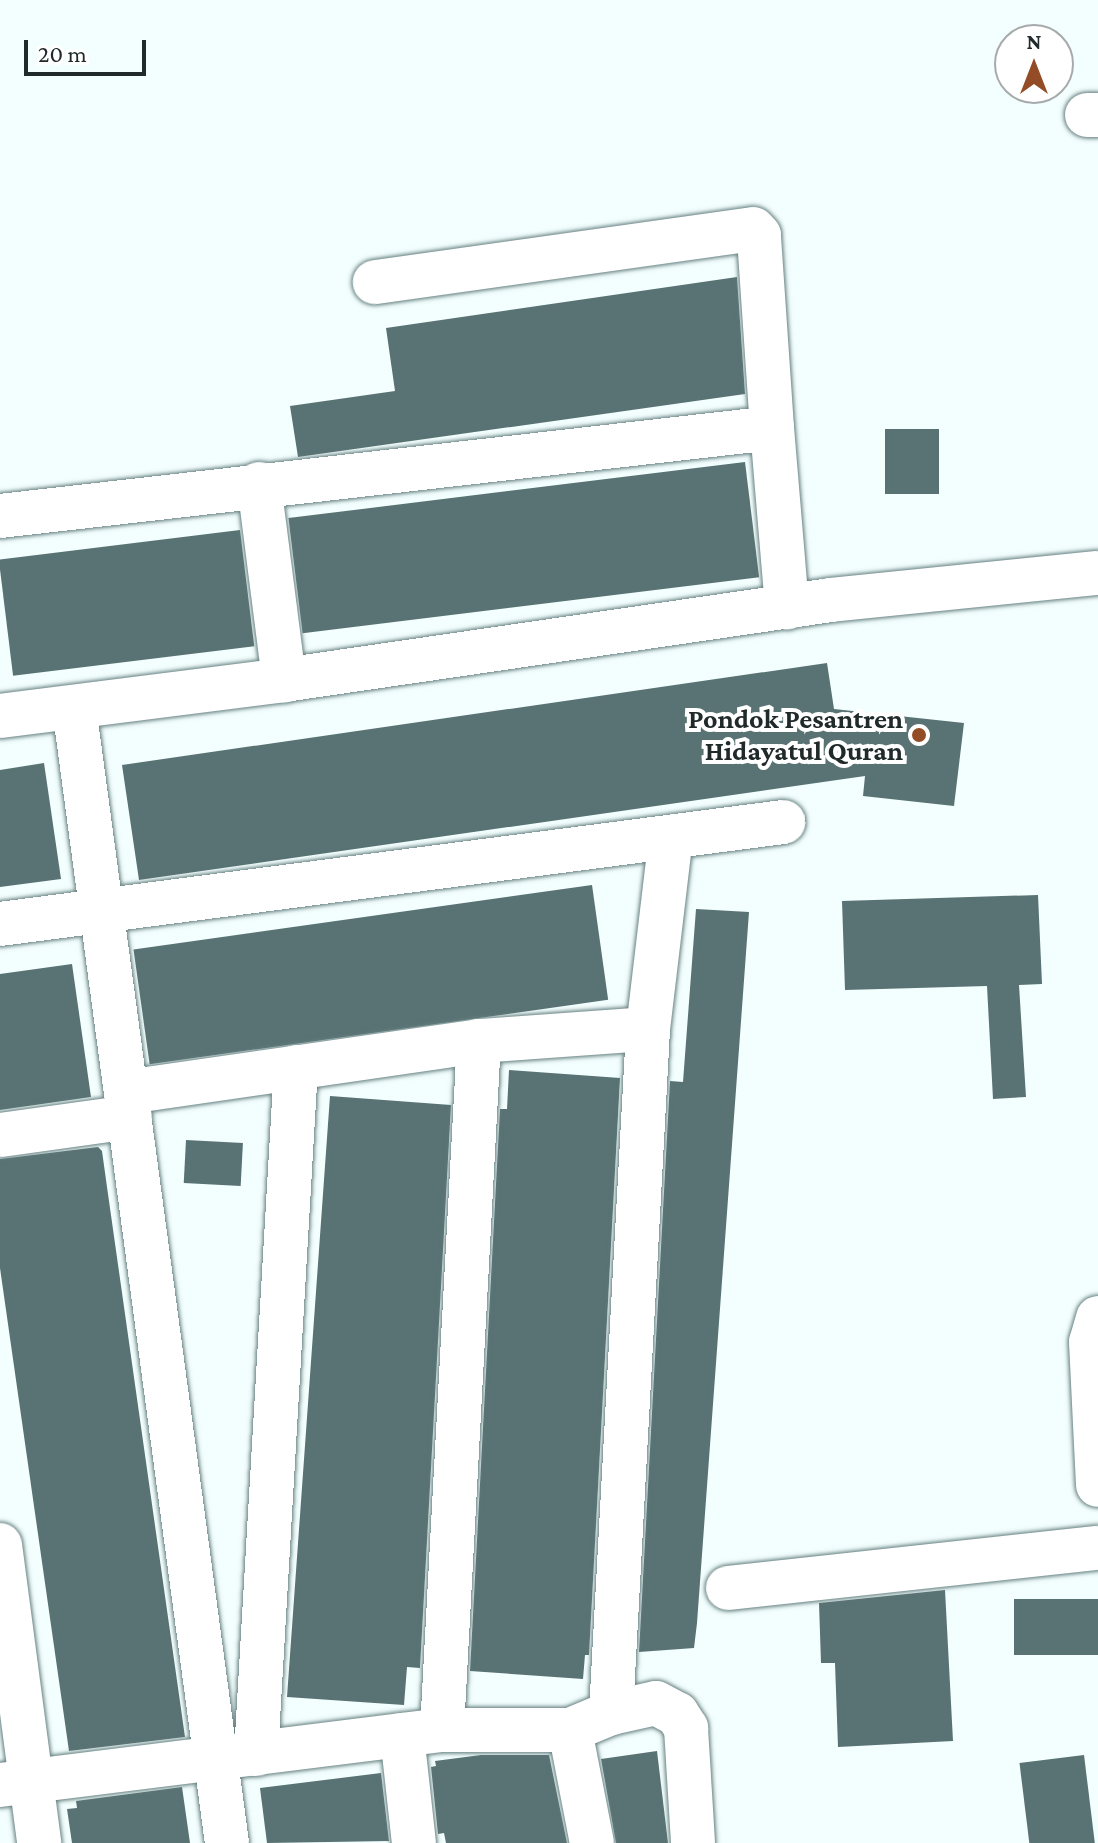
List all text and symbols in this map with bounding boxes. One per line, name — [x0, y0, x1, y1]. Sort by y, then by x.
scale bar — [28, 24, 150, 74]
north arrow — [994, 24, 1074, 104]
text: N — [1027, 29, 1042, 54]
text: 20 m — [38, 40, 87, 67]
place label: Pondok Pesantren Hidayatul Quran — [688, 702, 903, 768]
marker: Pondok Pesantren Hidayatul Quran — [910, 726, 928, 744]

